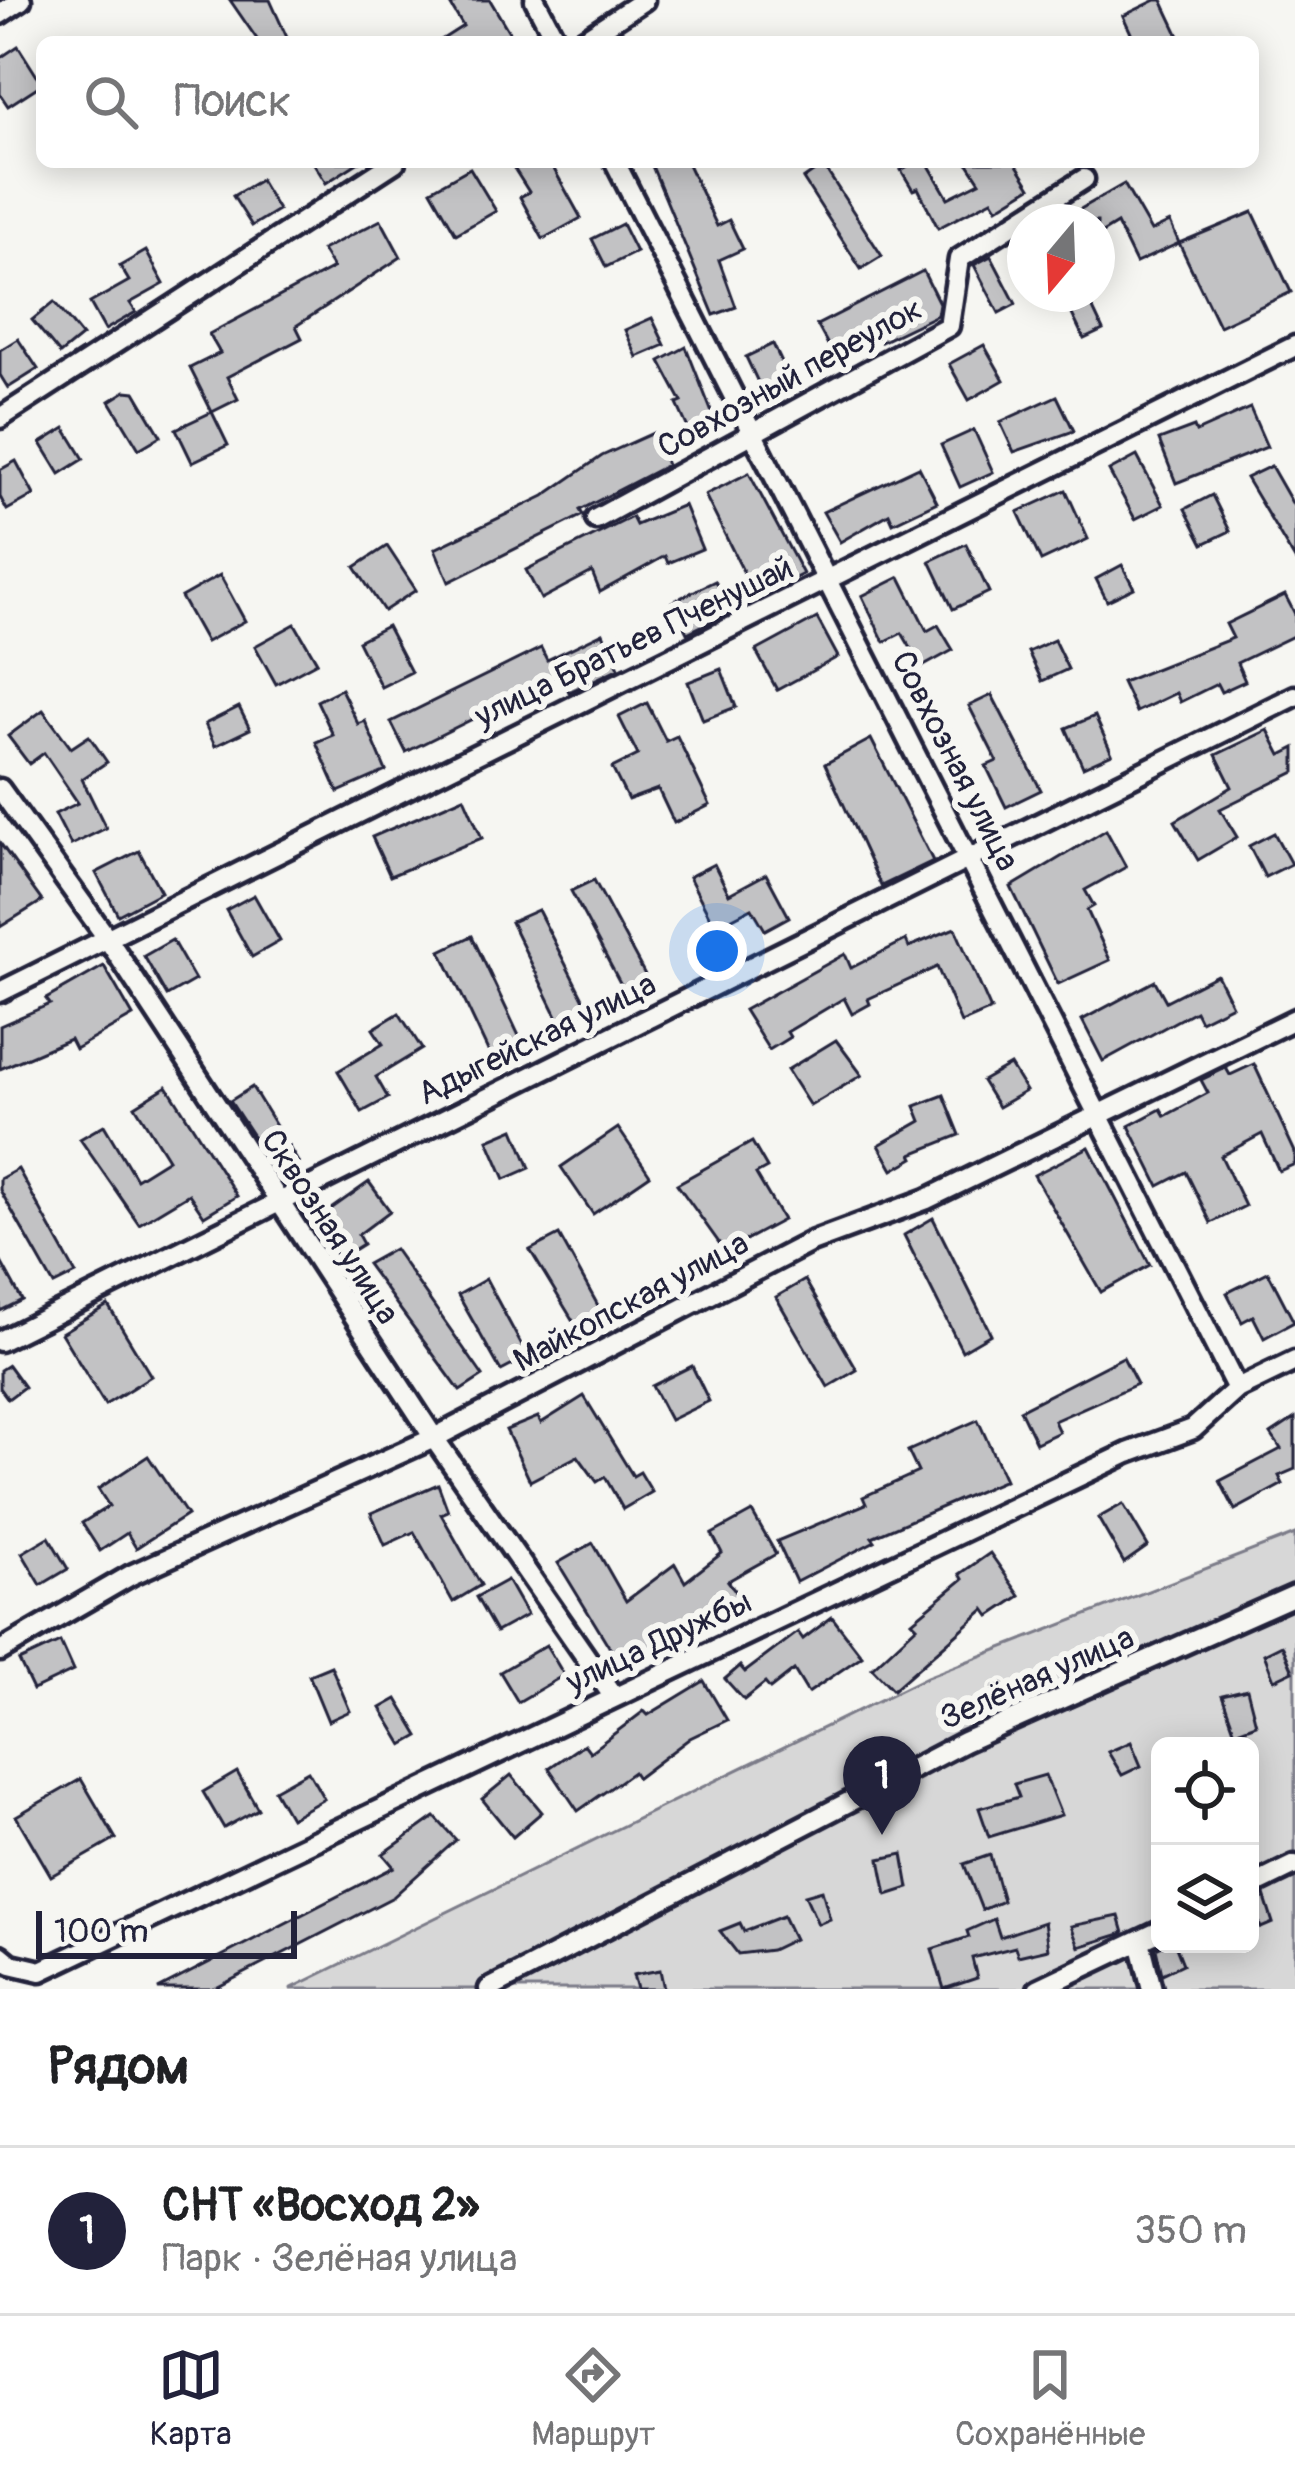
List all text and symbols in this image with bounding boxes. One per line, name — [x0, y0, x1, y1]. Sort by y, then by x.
search box — [36, 36, 1259, 168]
icon: search — [78, 69, 144, 135]
text: Поиск — [174, 74, 291, 130]
north arrow — [1007, 204, 1115, 312]
street label: Совхозный переулок — [651, 288, 929, 468]
street label: улица Братьев Пченушай — [467, 547, 800, 737]
street label: Совхозная улица — [882, 644, 1028, 878]
your location — [687, 921, 747, 981]
street label: Адыгейская улица — [411, 964, 663, 1114]
street label: Сквозная улица — [252, 1122, 408, 1332]
street label: Майкопская улица — [506, 1223, 756, 1381]
street label: улица Дружбы — [559, 1581, 758, 1703]
street label: Зелёная улица — [934, 1617, 1140, 1739]
pin: 1 — [843, 1736, 921, 1835]
map controls — [1151, 1737, 1259, 1953]
button: locate — [1151, 1737, 1259, 1845]
button: layers — [1151, 1845, 1259, 1953]
scale bar — [36, 1905, 297, 1958]
text: 100 m — [54, 1911, 148, 1952]
text: Рядом — [48, 2035, 189, 2099]
text: СНТ «Восход 2» — [162, 2178, 479, 2234]
text: 1 — [79, 2206, 95, 2255]
text: 350 m — [1134, 2206, 1247, 2255]
text: Парк · Зелёная улица — [162, 2234, 517, 2283]
tab: Карта — [150, 2342, 232, 2455]
tab: Маршрут — [531, 2342, 655, 2455]
tab: Сохранённые — [955, 2342, 1145, 2455]

